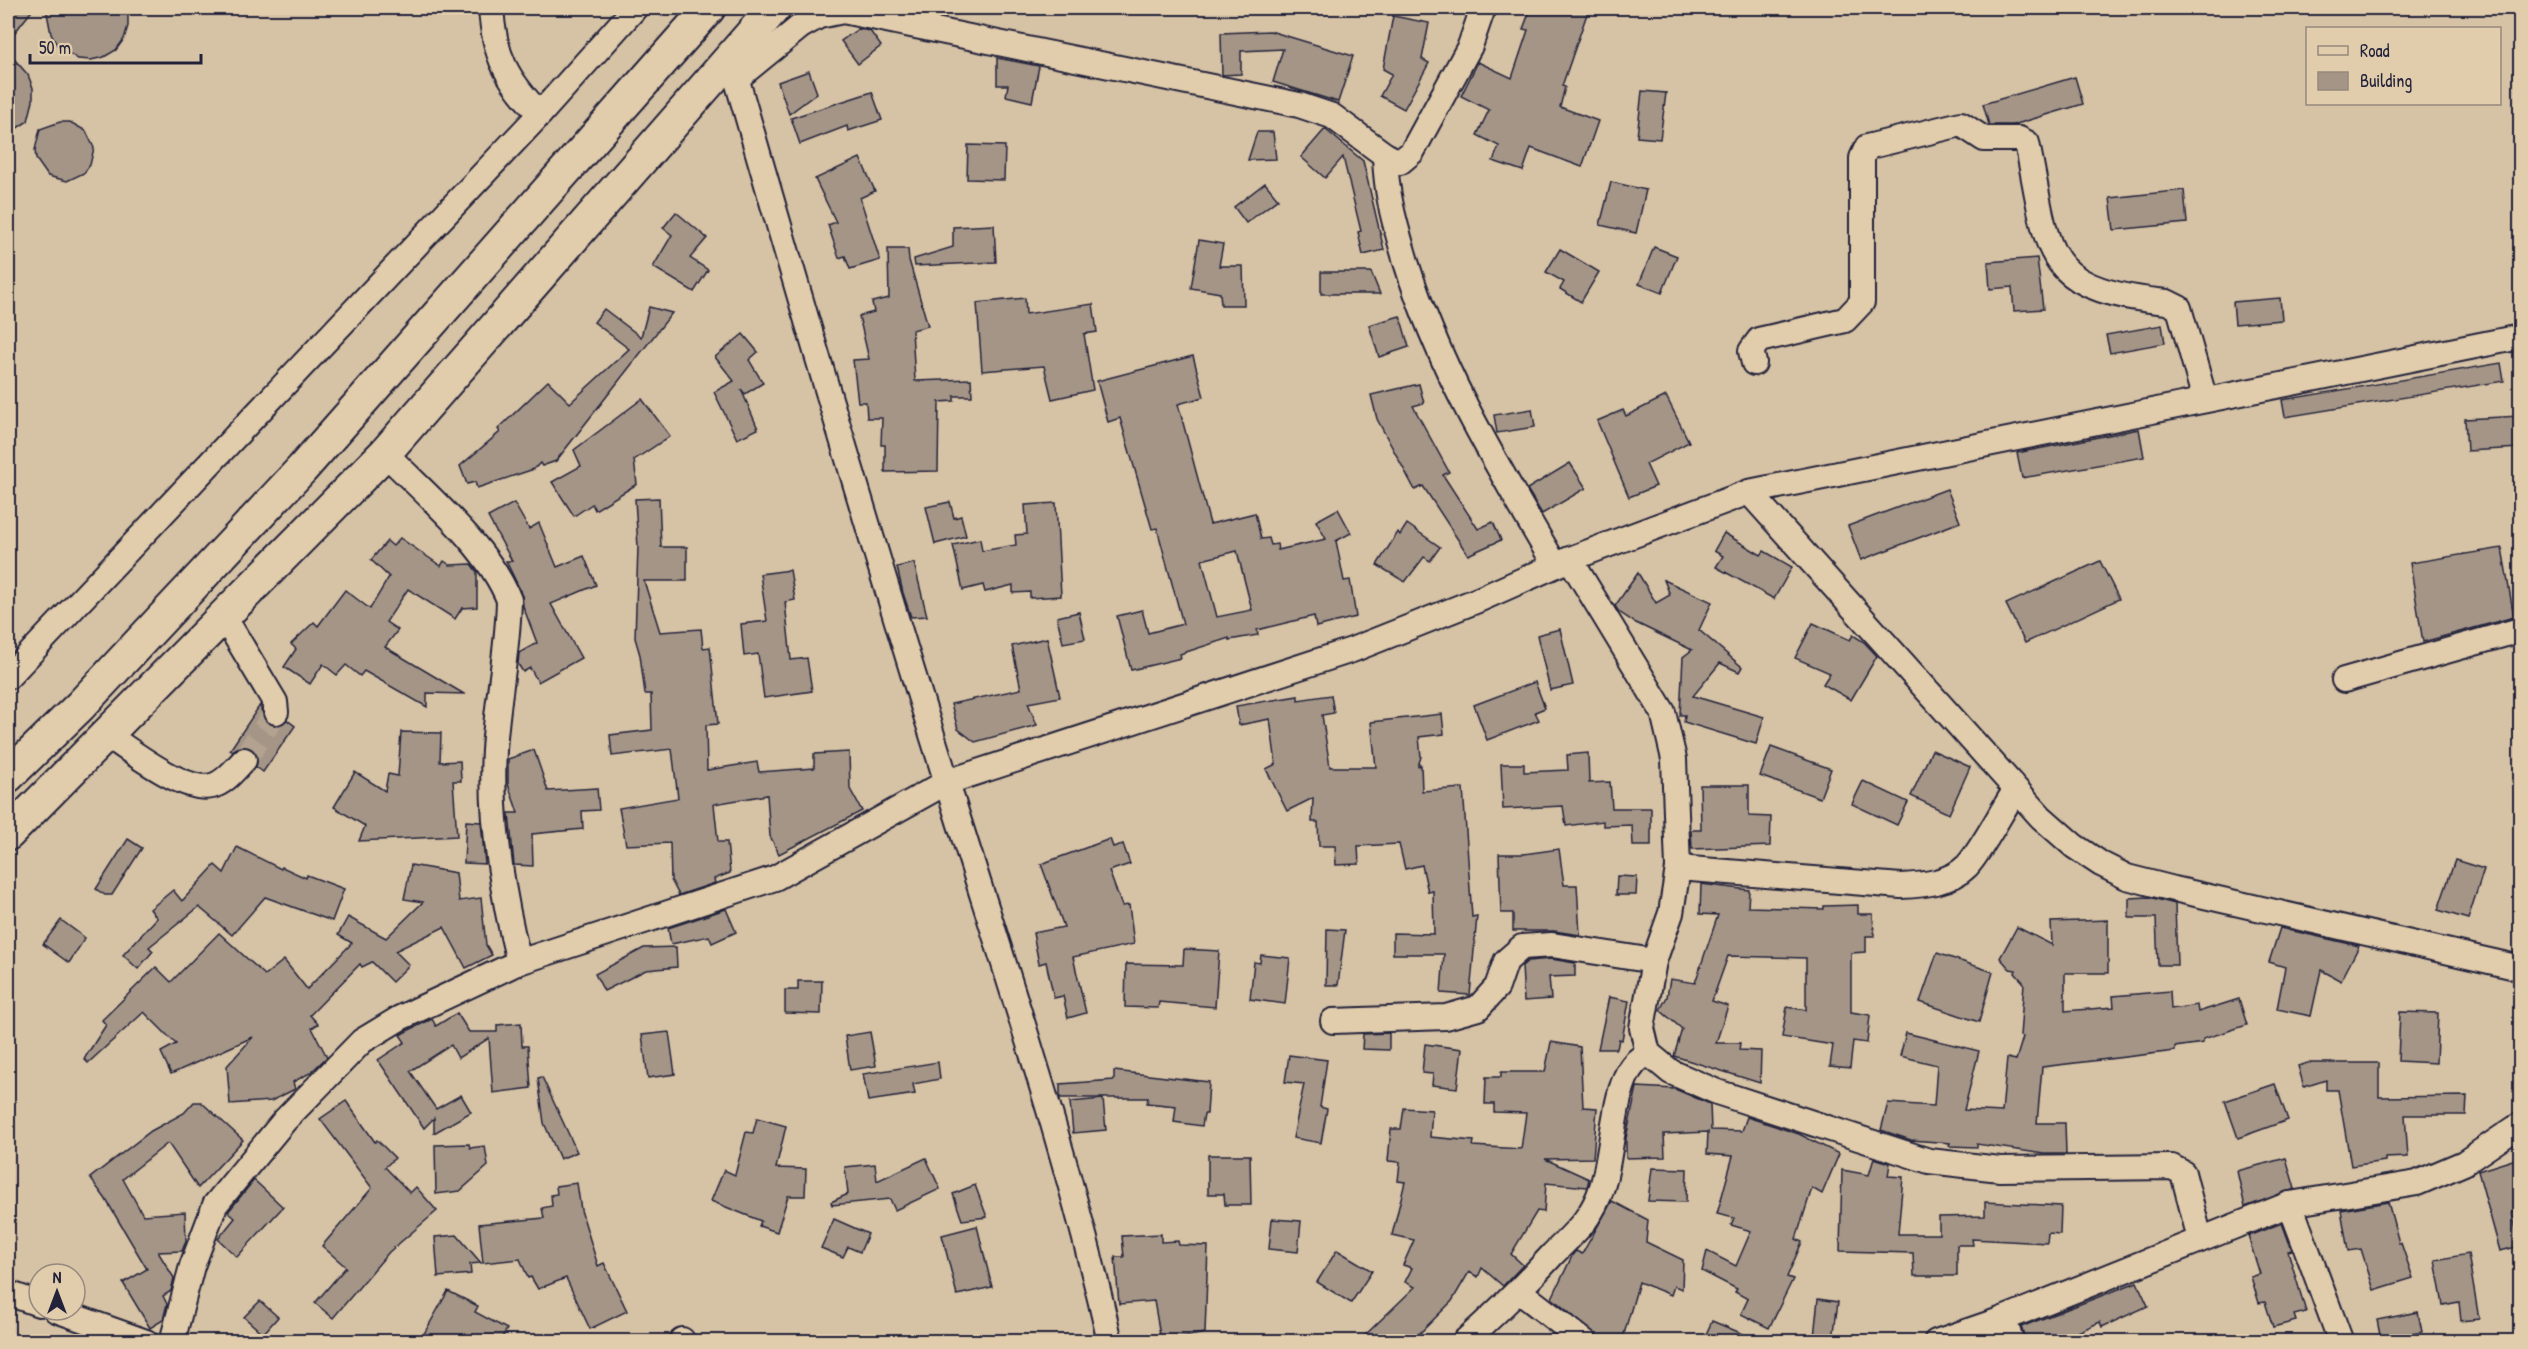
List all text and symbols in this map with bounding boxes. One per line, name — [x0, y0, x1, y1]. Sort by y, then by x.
scale bar — [30, 27, 201, 65]
legend — [2306, 27, 2501, 105]
text: 50 m — [39, 35, 71, 60]
text: Road — [2360, 38, 2390, 63]
text: Building — [2360, 68, 2412, 93]
north arrow — [27, 1262, 87, 1322]
text: N — [53, 1266, 62, 1288]

